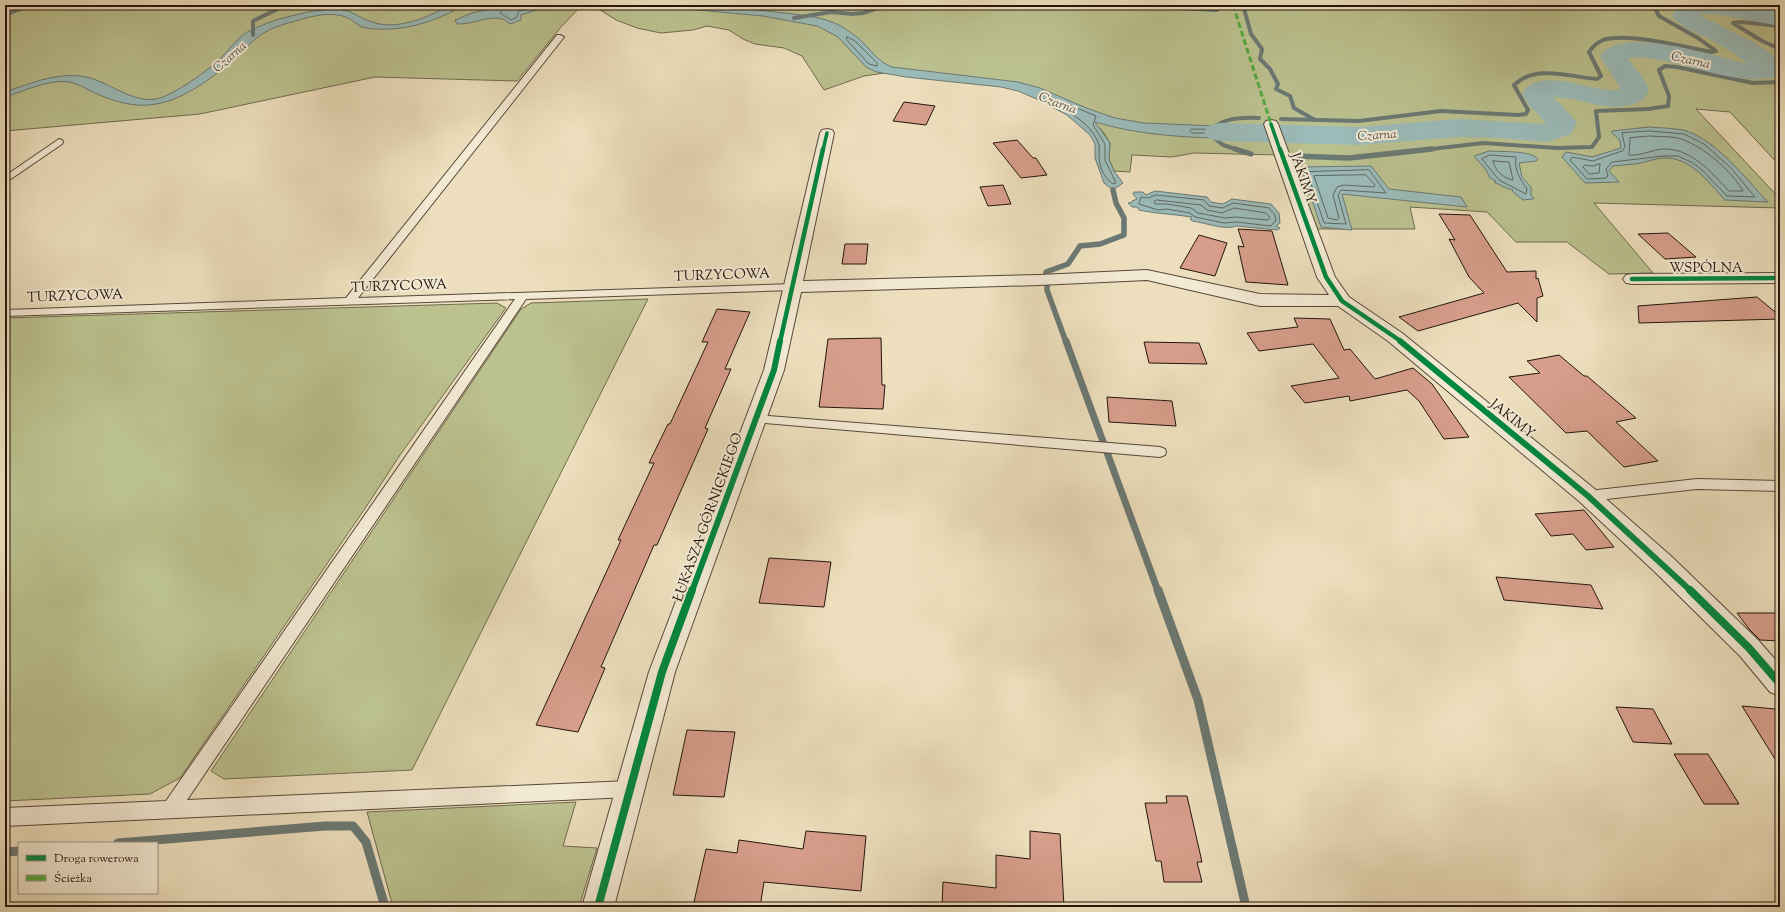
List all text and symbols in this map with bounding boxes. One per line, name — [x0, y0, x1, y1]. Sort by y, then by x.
water label: Czarna — [209, 38, 251, 77]
water label: Czarna — [1669, 48, 1712, 74]
water label: Czarna — [1036, 88, 1079, 119]
water label: Czarna — [1357, 126, 1398, 146]
street label: JAKIMY — [1284, 149, 1320, 207]
street label: WSPÓLNA — [1669, 259, 1744, 279]
street label: TURZYCOWA — [673, 264, 771, 288]
street label: TURZYCOWA — [350, 275, 448, 299]
street label: TURZYCOWA — [26, 285, 124, 309]
street label: JAKIMY — [1484, 394, 1539, 444]
street label: ŁUKASZA GÓRNICKIEGO — [669, 430, 749, 605]
legend — [18, 842, 158, 894]
text: Droga rowerowa — [54, 850, 139, 868]
text: Ścieżka — [54, 870, 93, 888]

